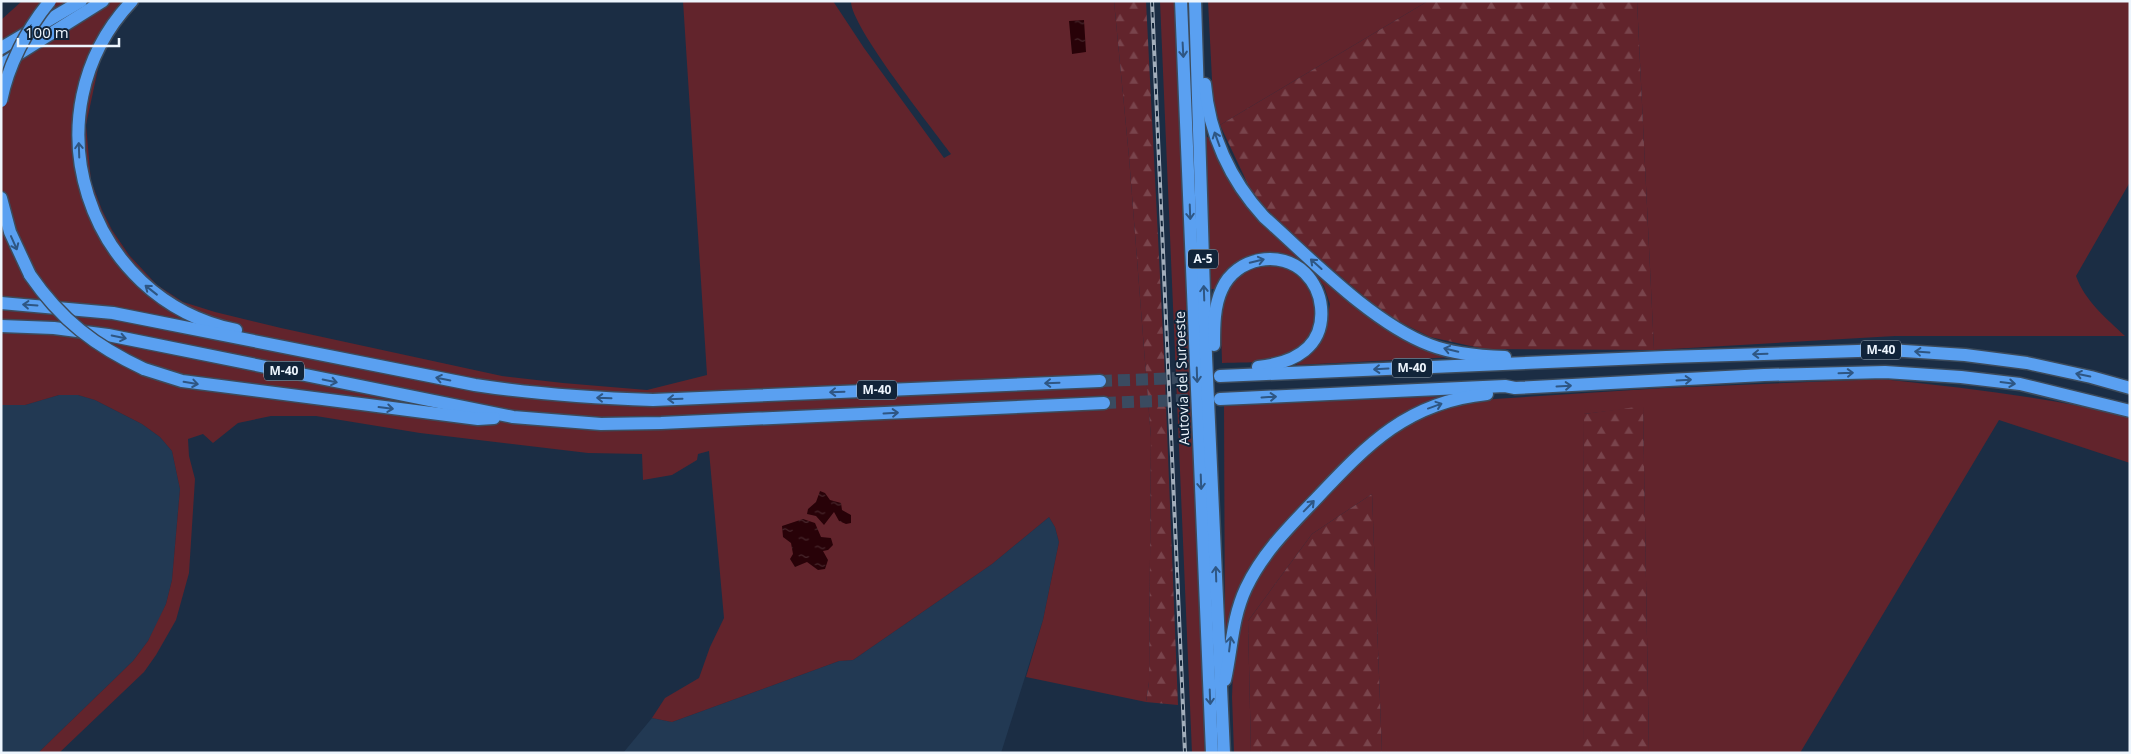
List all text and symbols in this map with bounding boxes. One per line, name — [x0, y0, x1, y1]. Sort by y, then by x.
scale bar — [18, 15, 119, 47]
text: 100 m — [25, 22, 69, 42]
one-way arrow — [1178, 42, 1188, 58]
one-way arrow — [1212, 132, 1221, 147]
one-way arrow — [74, 143, 83, 159]
one-way arrow — [1185, 204, 1195, 220]
one-way arrow — [11, 235, 20, 250]
road number: A-5 — [1188, 250, 1218, 268]
one-way arrow — [1249, 256, 1265, 265]
one-way arrow — [1310, 258, 1323, 270]
one-way arrow — [144, 285, 158, 295]
one-way arrow — [1200, 285, 1209, 301]
one-way arrow — [23, 300, 39, 310]
street label: Autovía del Suroeste — [1170, 310, 1193, 445]
one-way arrow — [111, 333, 127, 342]
road number: M-40 — [1861, 340, 1901, 360]
one-way arrow — [1444, 345, 1460, 354]
one-way arrow — [1914, 347, 1930, 356]
one-way arrow — [1752, 349, 1768, 359]
road number: M-40 — [1392, 358, 1432, 378]
road number: M-40 — [264, 362, 304, 381]
one-way arrow — [1373, 365, 1389, 374]
one-way arrow — [1192, 366, 1201, 382]
one-way arrow — [1838, 368, 1854, 377]
one-way arrow — [2075, 370, 2091, 379]
one-way arrow — [435, 373, 451, 383]
one-way arrow — [1676, 375, 1692, 384]
one-way arrow — [321, 377, 337, 386]
one-way arrow — [182, 378, 198, 388]
one-way arrow — [1044, 378, 1060, 387]
one-way arrow — [2000, 378, 2016, 388]
road number: M-40 — [857, 380, 897, 400]
one-way arrow — [1555, 381, 1571, 390]
one-way arrow — [829, 387, 845, 396]
one-way arrow — [1261, 392, 1277, 401]
one-way arrow — [596, 393, 612, 403]
one-way arrow — [667, 394, 683, 403]
one-way arrow — [1426, 401, 1442, 410]
one-way arrow — [378, 403, 394, 413]
one-way arrow — [883, 408, 899, 417]
one-way arrow — [1196, 474, 1206, 490]
one-way arrow — [1303, 500, 1315, 512]
one-way arrow — [1211, 566, 1221, 582]
one-way arrow — [1225, 636, 1235, 652]
one-way arrow — [1205, 689, 1214, 705]

